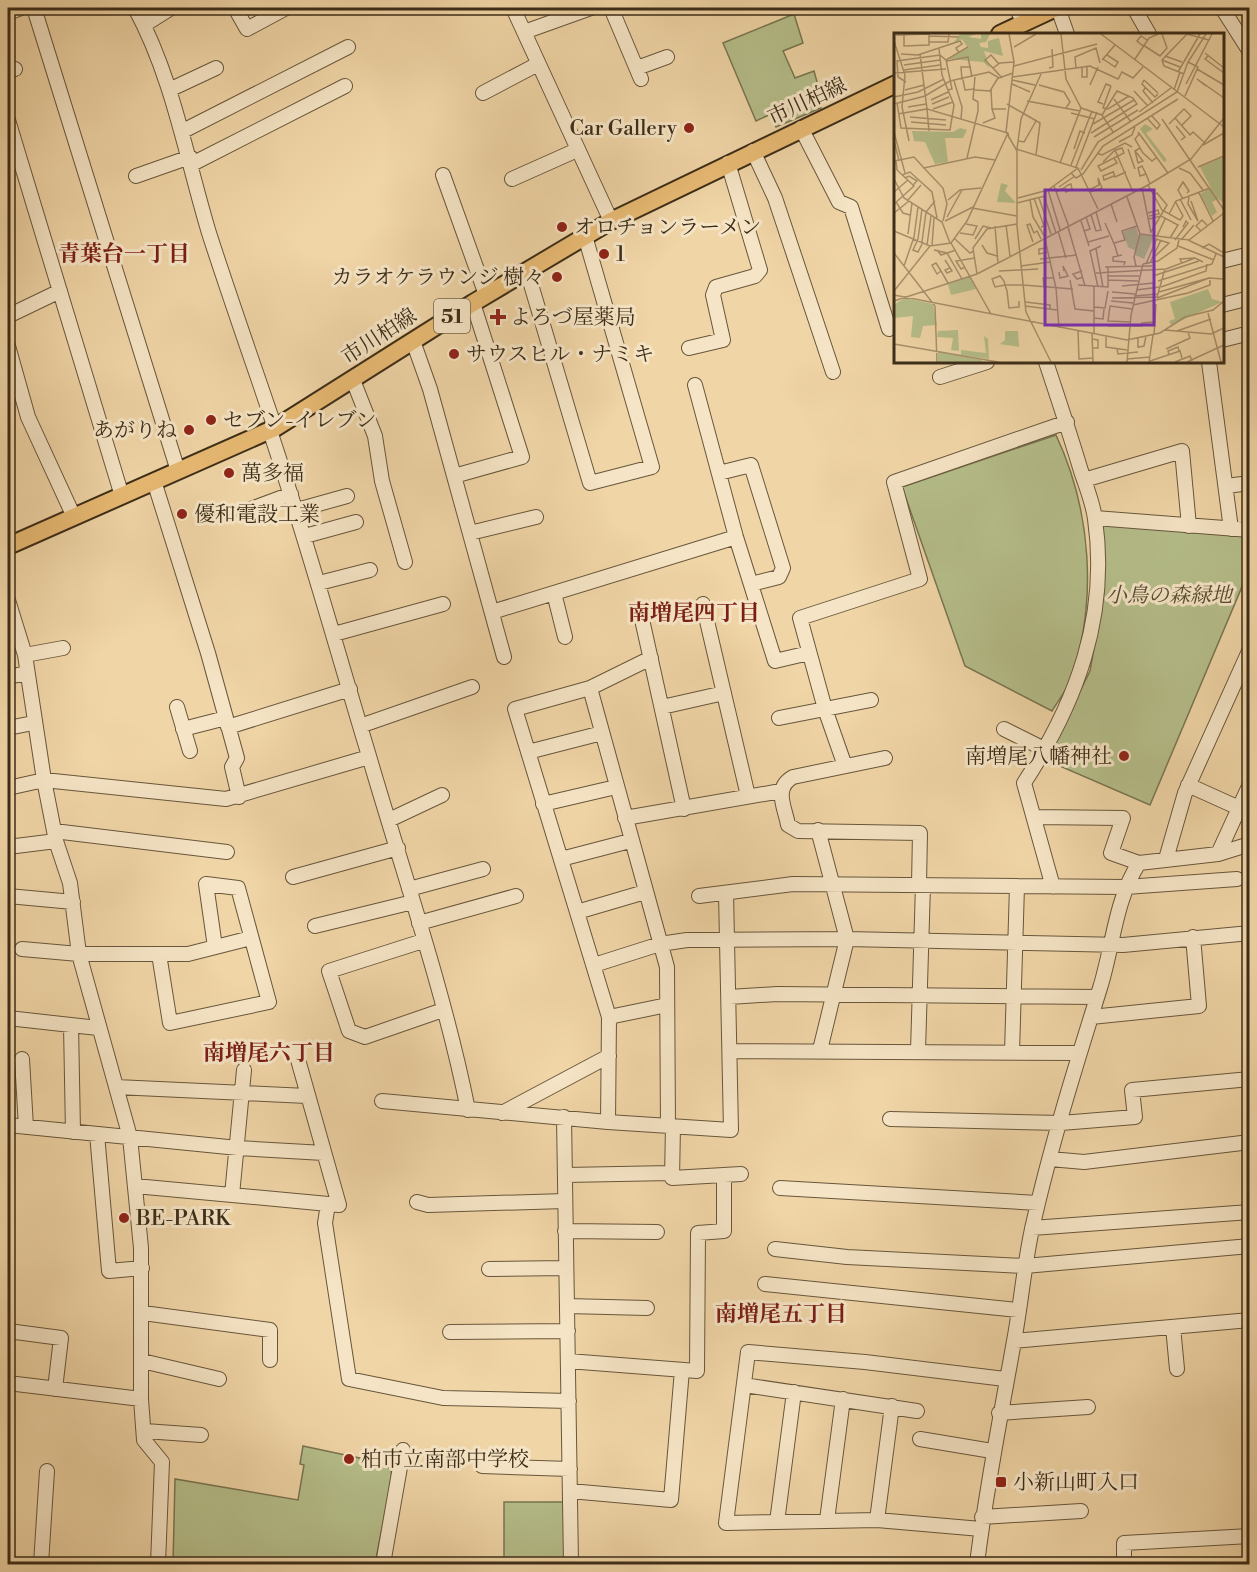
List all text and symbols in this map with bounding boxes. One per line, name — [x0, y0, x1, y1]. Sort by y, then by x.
inset map — [894, 33, 1224, 363]
street label: 市川柏線 — [764, 72, 851, 131]
place label: Car Gallery — [569, 116, 678, 142]
marker: Car Gallery — [682, 121, 696, 135]
place label: オロチョンラーメン — [574, 215, 761, 241]
marker: オロチョンラーメン — [555, 220, 569, 234]
district label: 青葉台一丁目 — [58, 241, 190, 268]
place label: 1 — [616, 242, 625, 268]
marker: 1 — [597, 247, 611, 261]
place label: カラオケラウンジ 樹々 — [332, 265, 545, 291]
marker: カラオケラウンジ 樹々 — [550, 270, 564, 284]
road number: 51 — [434, 299, 470, 333]
street label: 市川柏線 — [337, 303, 422, 371]
place label: よろづ屋薬局 — [510, 305, 636, 331]
marker: よろづ屋薬局 — [491, 310, 505, 324]
place label: サウスヒル・ナミキ — [466, 342, 654, 368]
marker: サウスヒル・ナミキ — [447, 347, 461, 361]
place label: セブン-イレブン — [223, 408, 377, 434]
marker: セブン-イレブン — [204, 413, 218, 427]
place label: あがりね — [93, 418, 177, 444]
marker: あがりね — [182, 423, 196, 437]
place label: 萬多福 — [241, 461, 304, 487]
marker: 萬多福 — [222, 466, 236, 480]
place label: 優和電設工業 — [194, 502, 320, 528]
marker: 優和電設工業 — [175, 507, 189, 521]
park label: 小鳥の森緑地 — [1106, 583, 1234, 609]
district label: 南増尾四丁目 — [628, 600, 760, 627]
place label: 南増尾八幡神社 — [965, 744, 1112, 770]
marker: 南増尾八幡神社 — [1117, 749, 1131, 763]
district label: 南増尾六丁目 — [203, 1040, 335, 1067]
place label: BE-PARK — [135, 1206, 232, 1232]
marker: BE-PARK — [117, 1211, 131, 1225]
district label: 南増尾五丁目 — [715, 1301, 847, 1328]
place label: 柏市立南部中学校 — [361, 1447, 529, 1473]
marker: 柏市立南部中学校 — [342, 1452, 356, 1466]
place label: 小新山町入口 — [1013, 1470, 1139, 1496]
marker: 小新山町入口 — [994, 1475, 1008, 1489]

